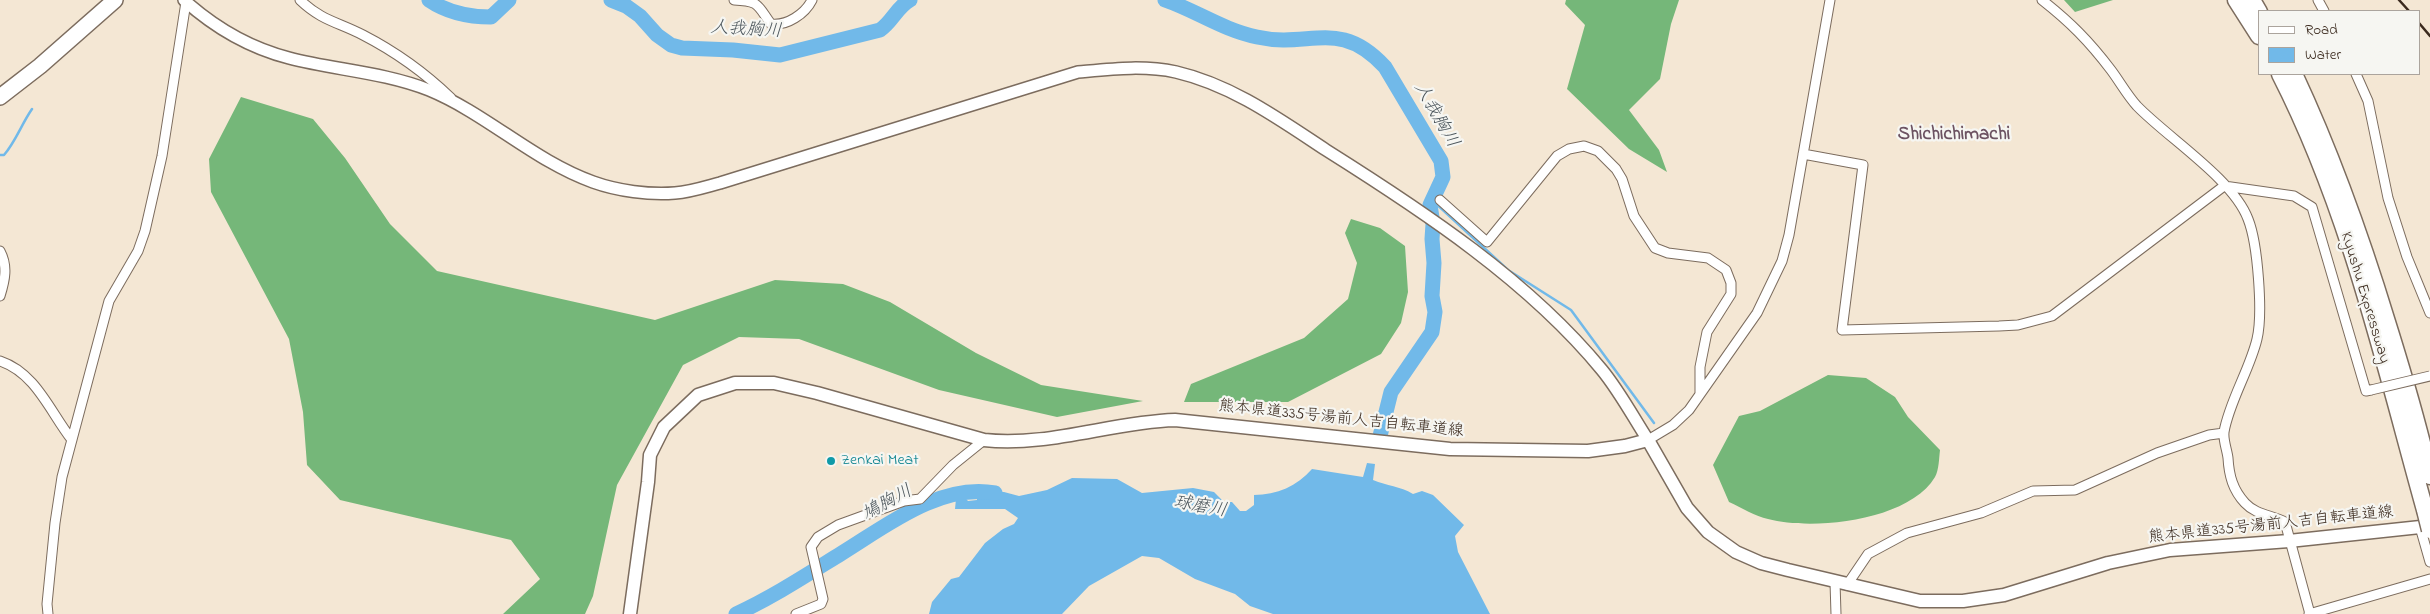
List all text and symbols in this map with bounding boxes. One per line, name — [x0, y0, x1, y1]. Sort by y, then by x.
legend — [2258, 10, 2420, 75]
water label: 人我胸川 — [709, 18, 783, 44]
text: Road — [2305, 19, 2338, 41]
text: Water — [2305, 44, 2341, 66]
water label: 人我胸川 — [1408, 79, 1462, 153]
district label: Shichichimachi — [1898, 125, 2010, 147]
street label: Kyushu Expressway — [2335, 230, 2393, 366]
street label: 熊本県道335号湯前人吉自転車道線 — [1217, 398, 1465, 442]
place label: Zenkai Meat — [841, 451, 919, 471]
marker: Zenkai Meat — [825, 455, 837, 467]
water label: 鳩胸川 — [859, 481, 917, 527]
water label: 球磨川 — [1172, 493, 1228, 523]
street label: 熊本県道335号湯前人吉自転車道線 — [2147, 504, 2395, 548]

